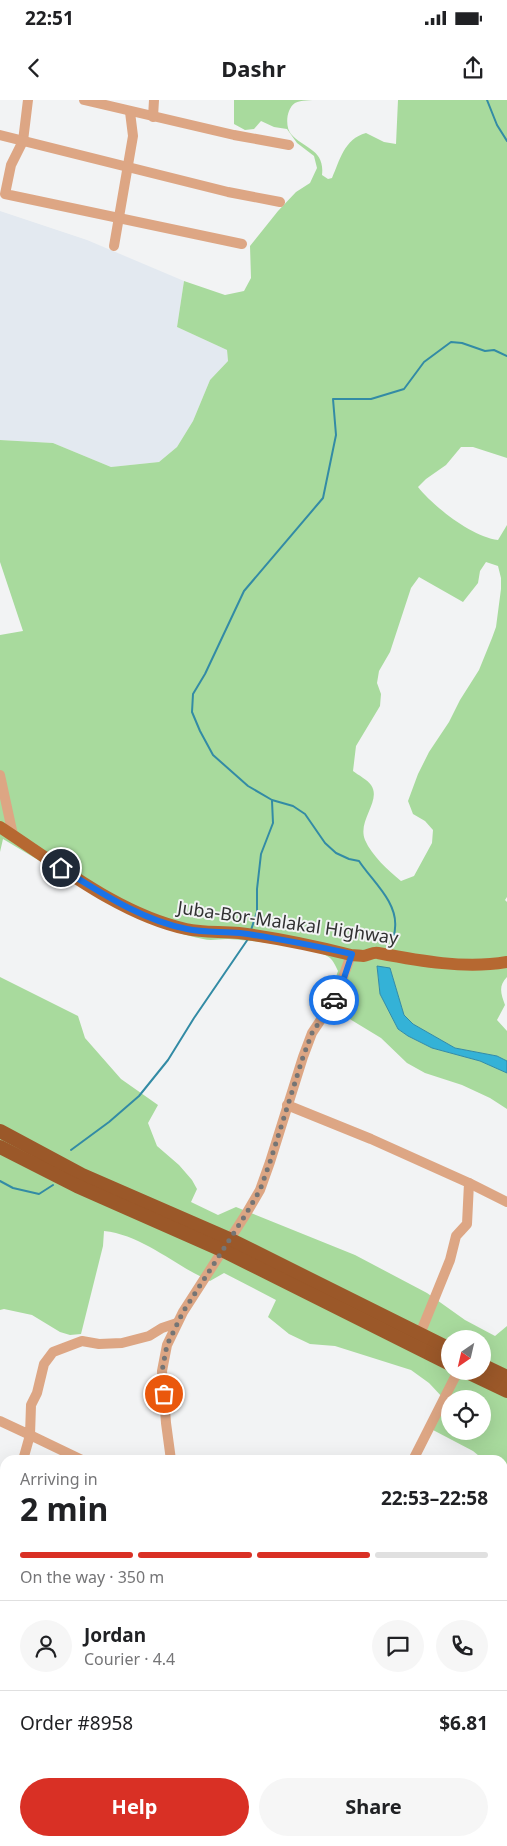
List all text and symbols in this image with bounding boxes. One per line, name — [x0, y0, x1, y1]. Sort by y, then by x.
text: 22:51 — [25, 5, 74, 31]
text: Dashr — [221, 53, 286, 83]
icon: back — [20, 54, 48, 82]
icon: share — [459, 54, 487, 82]
pin — [40, 847, 82, 889]
icon: home — [47, 854, 75, 882]
street label: Juba-Bor-Malakal Highway — [174, 894, 401, 949]
courier — [309, 975, 359, 1025]
icon: car — [320, 986, 348, 1014]
north arrow — [441, 1330, 491, 1380]
map controls — [441, 1330, 491, 1440]
pin — [143, 1373, 185, 1415]
icon: bag — [150, 1380, 178, 1408]
button: locate — [441, 1390, 491, 1440]
text: Arriving in — [20, 1468, 98, 1490]
text: 22:53–22:58 — [381, 1485, 488, 1511]
text: 2 min — [20, 1487, 108, 1530]
text: On the way · 350 m — [20, 1566, 164, 1588]
button: person — [20, 1620, 72, 1672]
button: chat — [372, 1620, 424, 1672]
button: phone — [436, 1620, 488, 1672]
text: Jordan — [84, 1622, 146, 1648]
text: Courier · 4.4 — [84, 1648, 175, 1670]
text: Order #8958 — [20, 1710, 133, 1736]
text: $6.81 — [439, 1710, 488, 1736]
button: Help — [20, 1778, 249, 1836]
button: Share — [259, 1778, 488, 1836]

